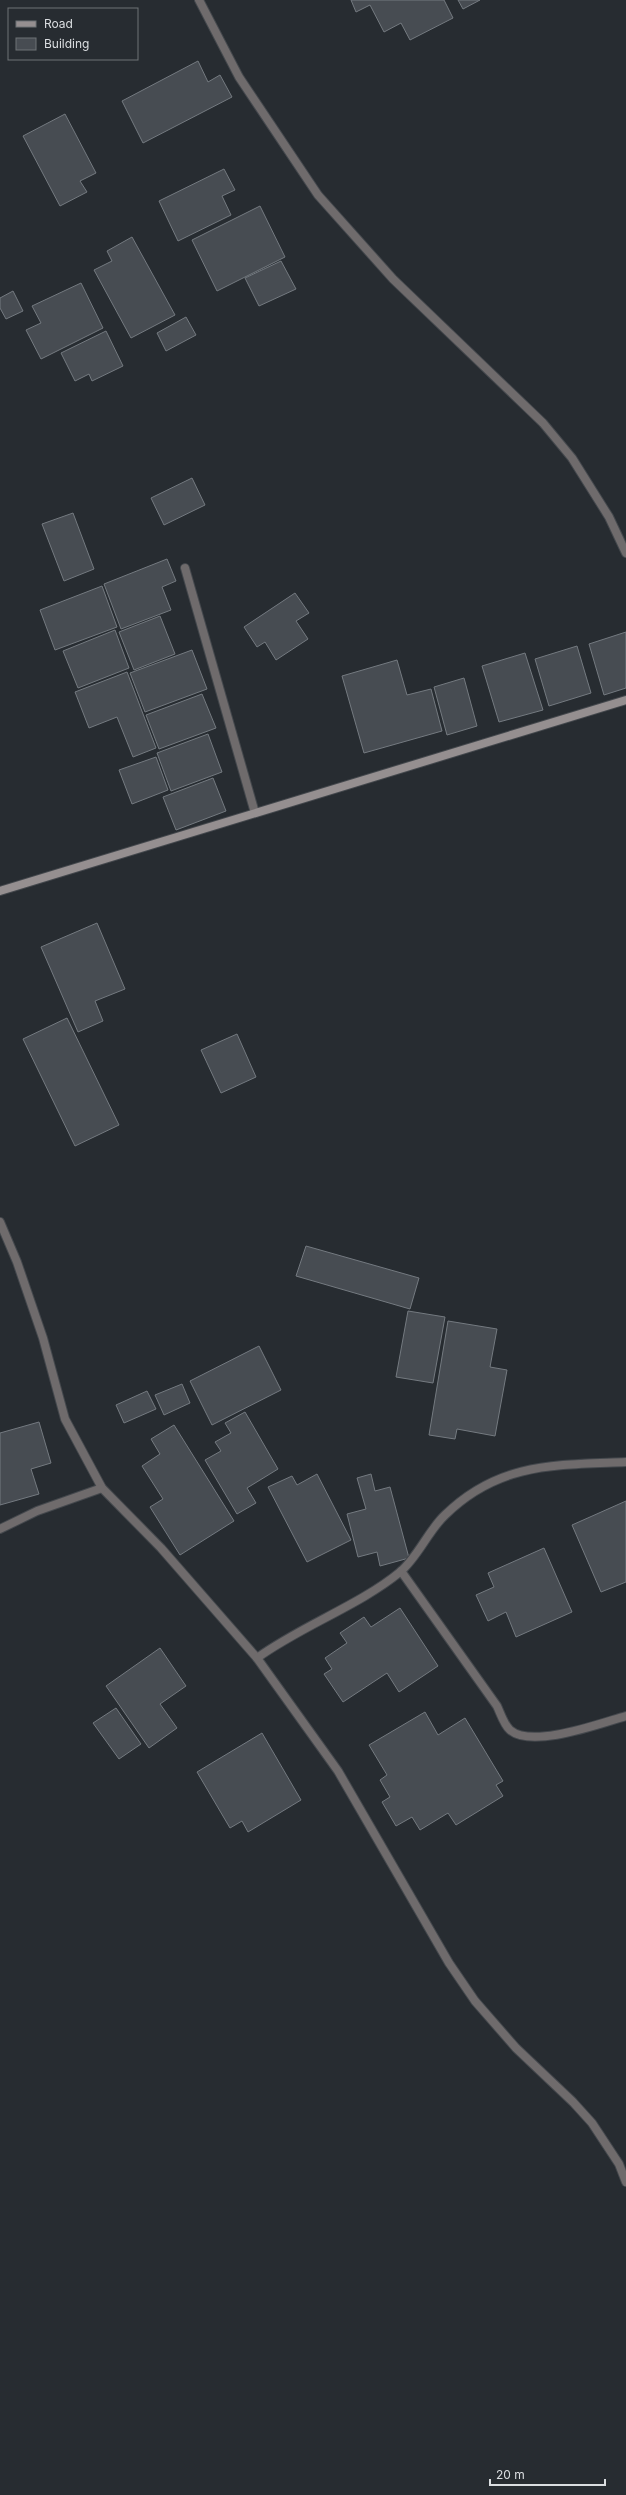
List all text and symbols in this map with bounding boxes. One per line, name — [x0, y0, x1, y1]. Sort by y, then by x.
legend — [8, 8, 138, 60]
text: Road — [44, 16, 73, 31]
text: Building — [44, 36, 89, 51]
scale bar — [490, 2461, 605, 2487]
text: 20 m — [496, 2467, 525, 2482]

